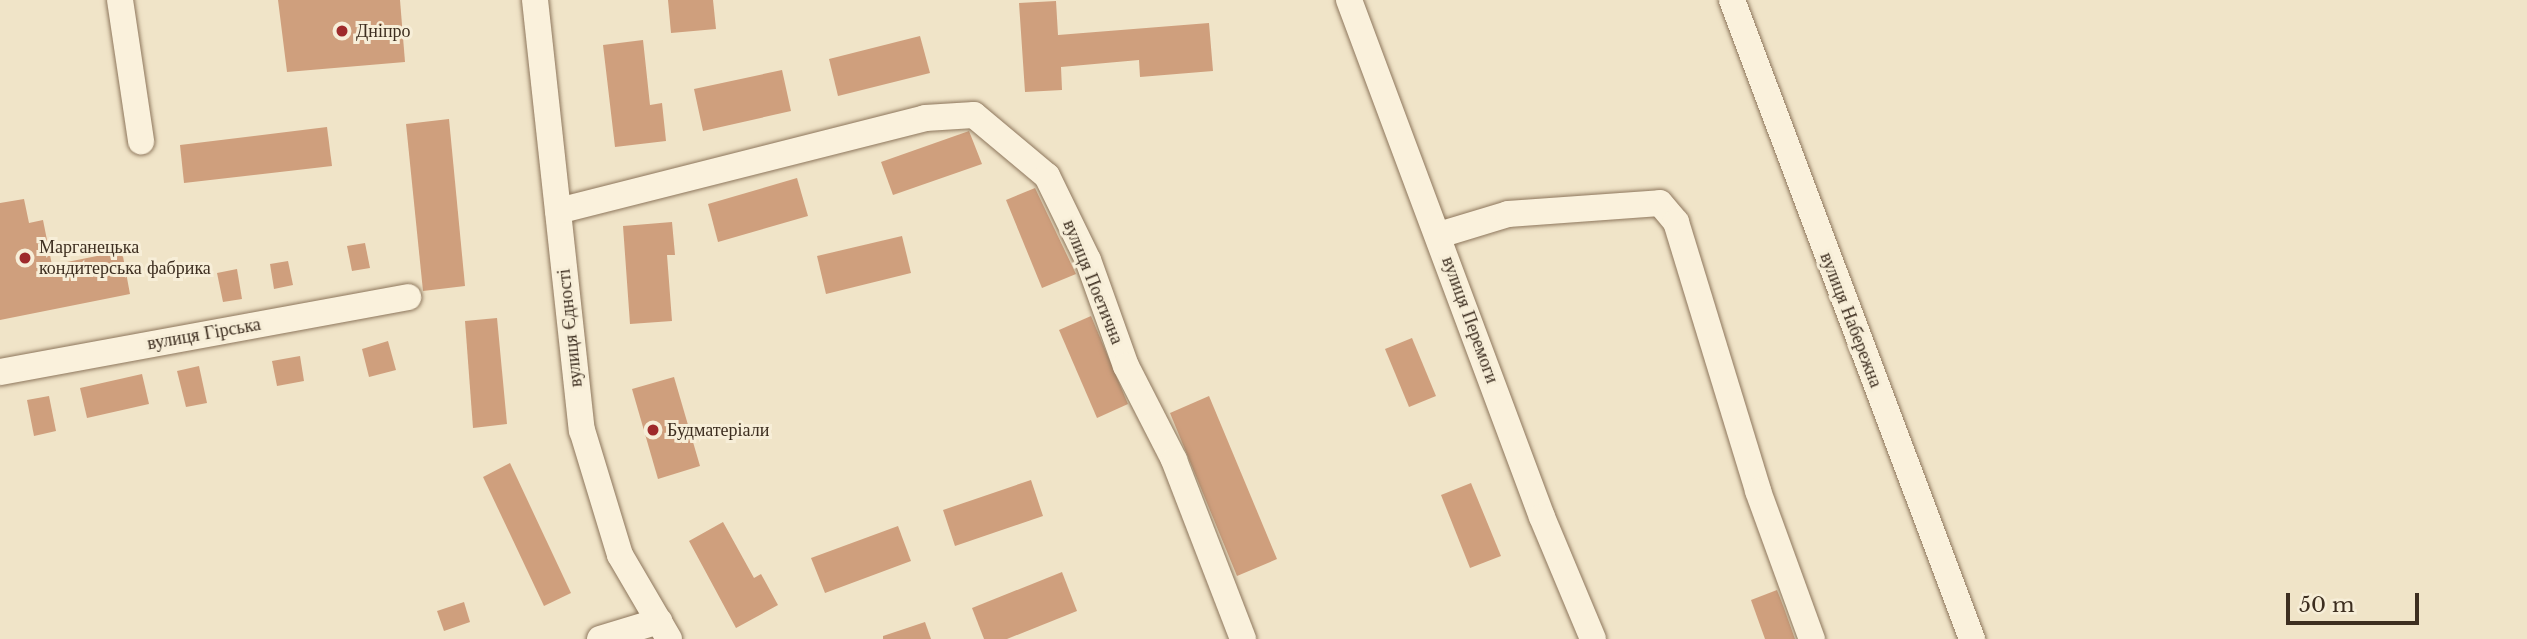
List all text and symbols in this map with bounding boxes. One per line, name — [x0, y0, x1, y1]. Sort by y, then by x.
place label: Дніпро — [356, 20, 411, 42]
marker: Дніпро — [334, 23, 350, 39]
street label: вулиця Поетична — [1058, 217, 1128, 347]
place label: Марганецька кондитерська фабрика — [39, 237, 211, 280]
marker: Марганецька кондитерська фабрика — [17, 250, 33, 266]
street label: вулиця Набережна — [1815, 250, 1887, 390]
street label: вулиця Перемоги — [1437, 254, 1503, 386]
street label: вулиця Єдності — [553, 268, 587, 388]
street label: вулиця Гірська — [146, 313, 262, 355]
place label: Будматеріали — [667, 419, 769, 441]
marker: Будматеріали — [645, 422, 661, 438]
scale bar — [2289, 580, 2422, 624]
text: 50 m — [2299, 592, 2354, 618]

